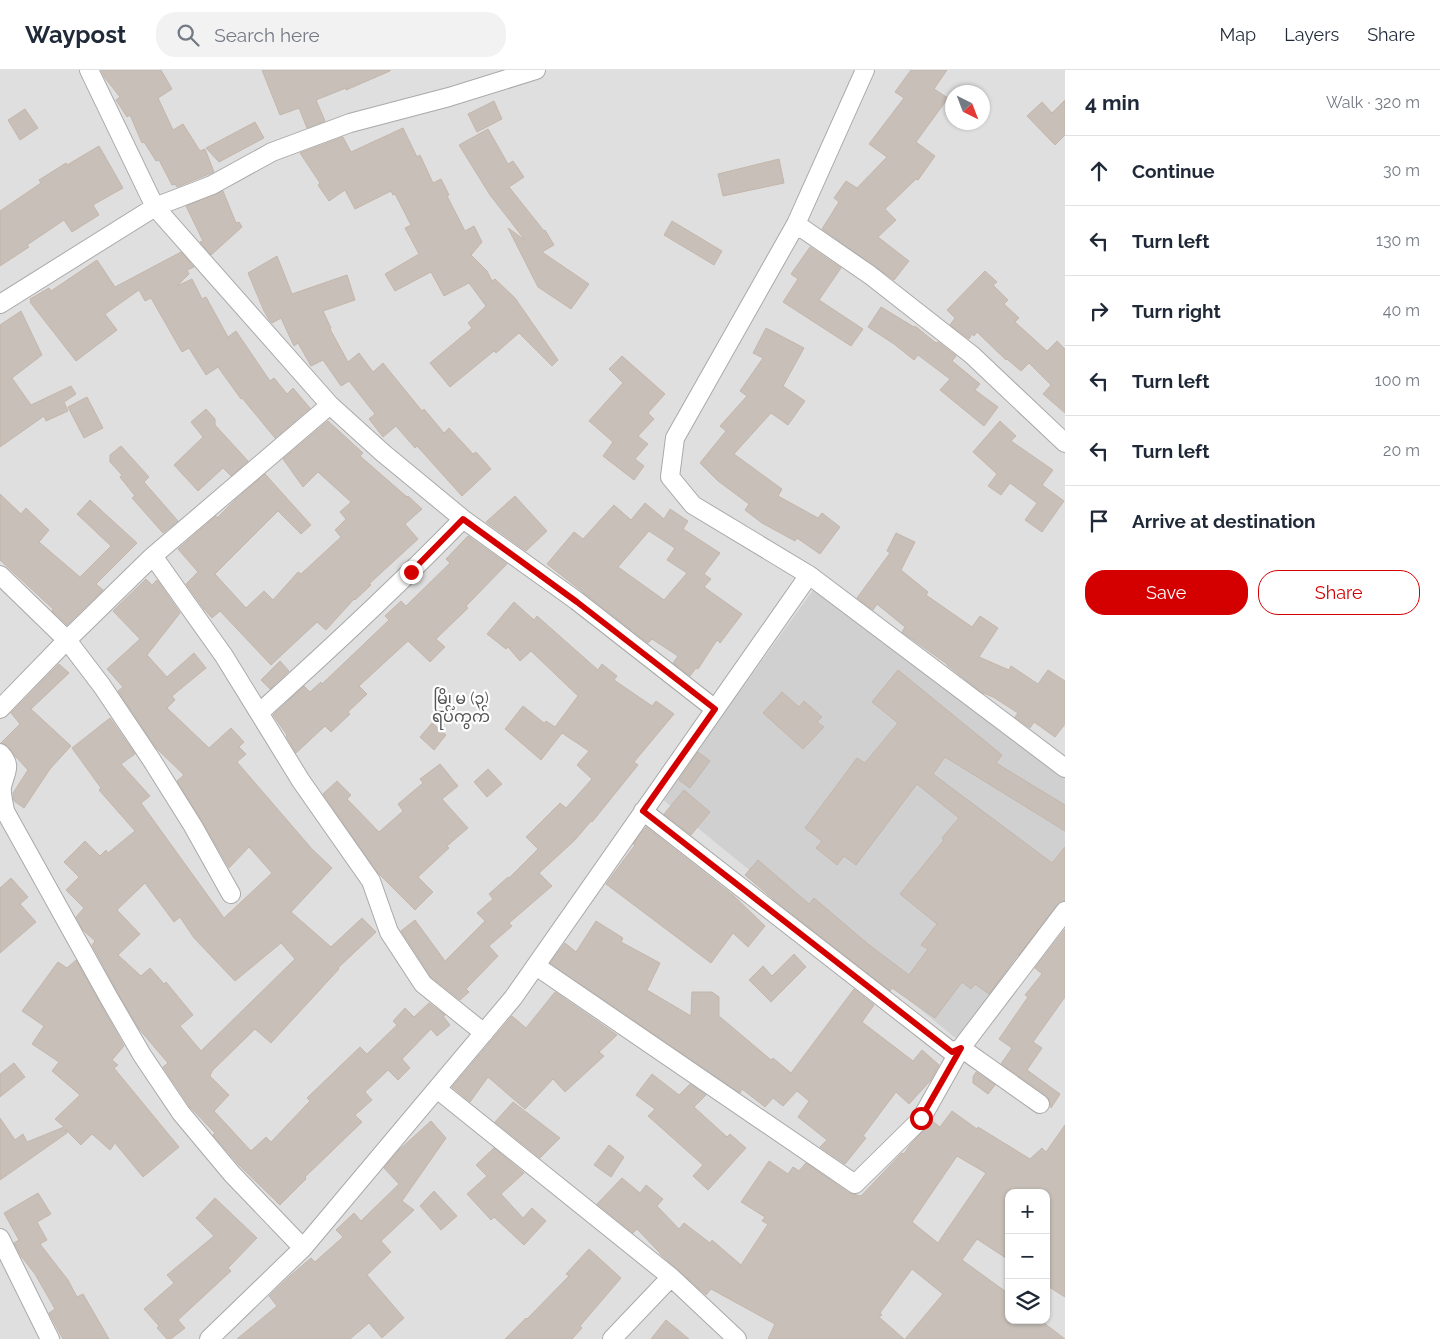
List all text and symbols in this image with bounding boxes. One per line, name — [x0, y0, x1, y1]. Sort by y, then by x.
search box — [156, 12, 506, 57]
text: Waypost — [25, 20, 126, 49]
icon: search — [174, 21, 202, 49]
text: Search here — [214, 24, 320, 46]
text: Map — [1220, 24, 1256, 45]
text: Layers — [1284, 24, 1339, 45]
text: Share — [1367, 24, 1415, 45]
north arrow — [945, 85, 990, 130]
text: 4 min — [1085, 90, 1140, 115]
text: Walk · 320 m — [1326, 93, 1420, 112]
icon: ahead — [1085, 157, 1113, 185]
text: Continue — [1132, 160, 1215, 182]
text: 30 m — [1383, 161, 1420, 180]
icon: left — [1085, 227, 1113, 255]
text: Turn left — [1132, 230, 1209, 252]
text: 130 m — [1376, 231, 1420, 250]
icon: right — [1085, 297, 1113, 325]
text: Turn right — [1132, 300, 1221, 322]
text: 40 m — [1383, 301, 1420, 320]
icon: left — [1085, 367, 1113, 395]
text: Turn left — [1132, 370, 1209, 392]
text: 100 m — [1375, 371, 1420, 390]
icon: left — [1085, 437, 1113, 465]
text: Turn left — [1132, 440, 1209, 462]
text: 20 m — [1383, 441, 1420, 460]
icon: arrive — [1085, 507, 1113, 535]
text: Arrive at destination — [1132, 510, 1316, 532]
route end — [400, 561, 423, 584]
button: Save — [1085, 570, 1248, 615]
button: Share — [1258, 570, 1420, 615]
district label: မြို့မ (၃) ရပ်ကွက် — [432, 687, 490, 730]
route start — [910, 1107, 933, 1130]
map controls — [1005, 1189, 1050, 1324]
button: + — [1005, 1189, 1050, 1234]
button: − — [1005, 1234, 1050, 1279]
button: layers — [1005, 1279, 1050, 1324]

